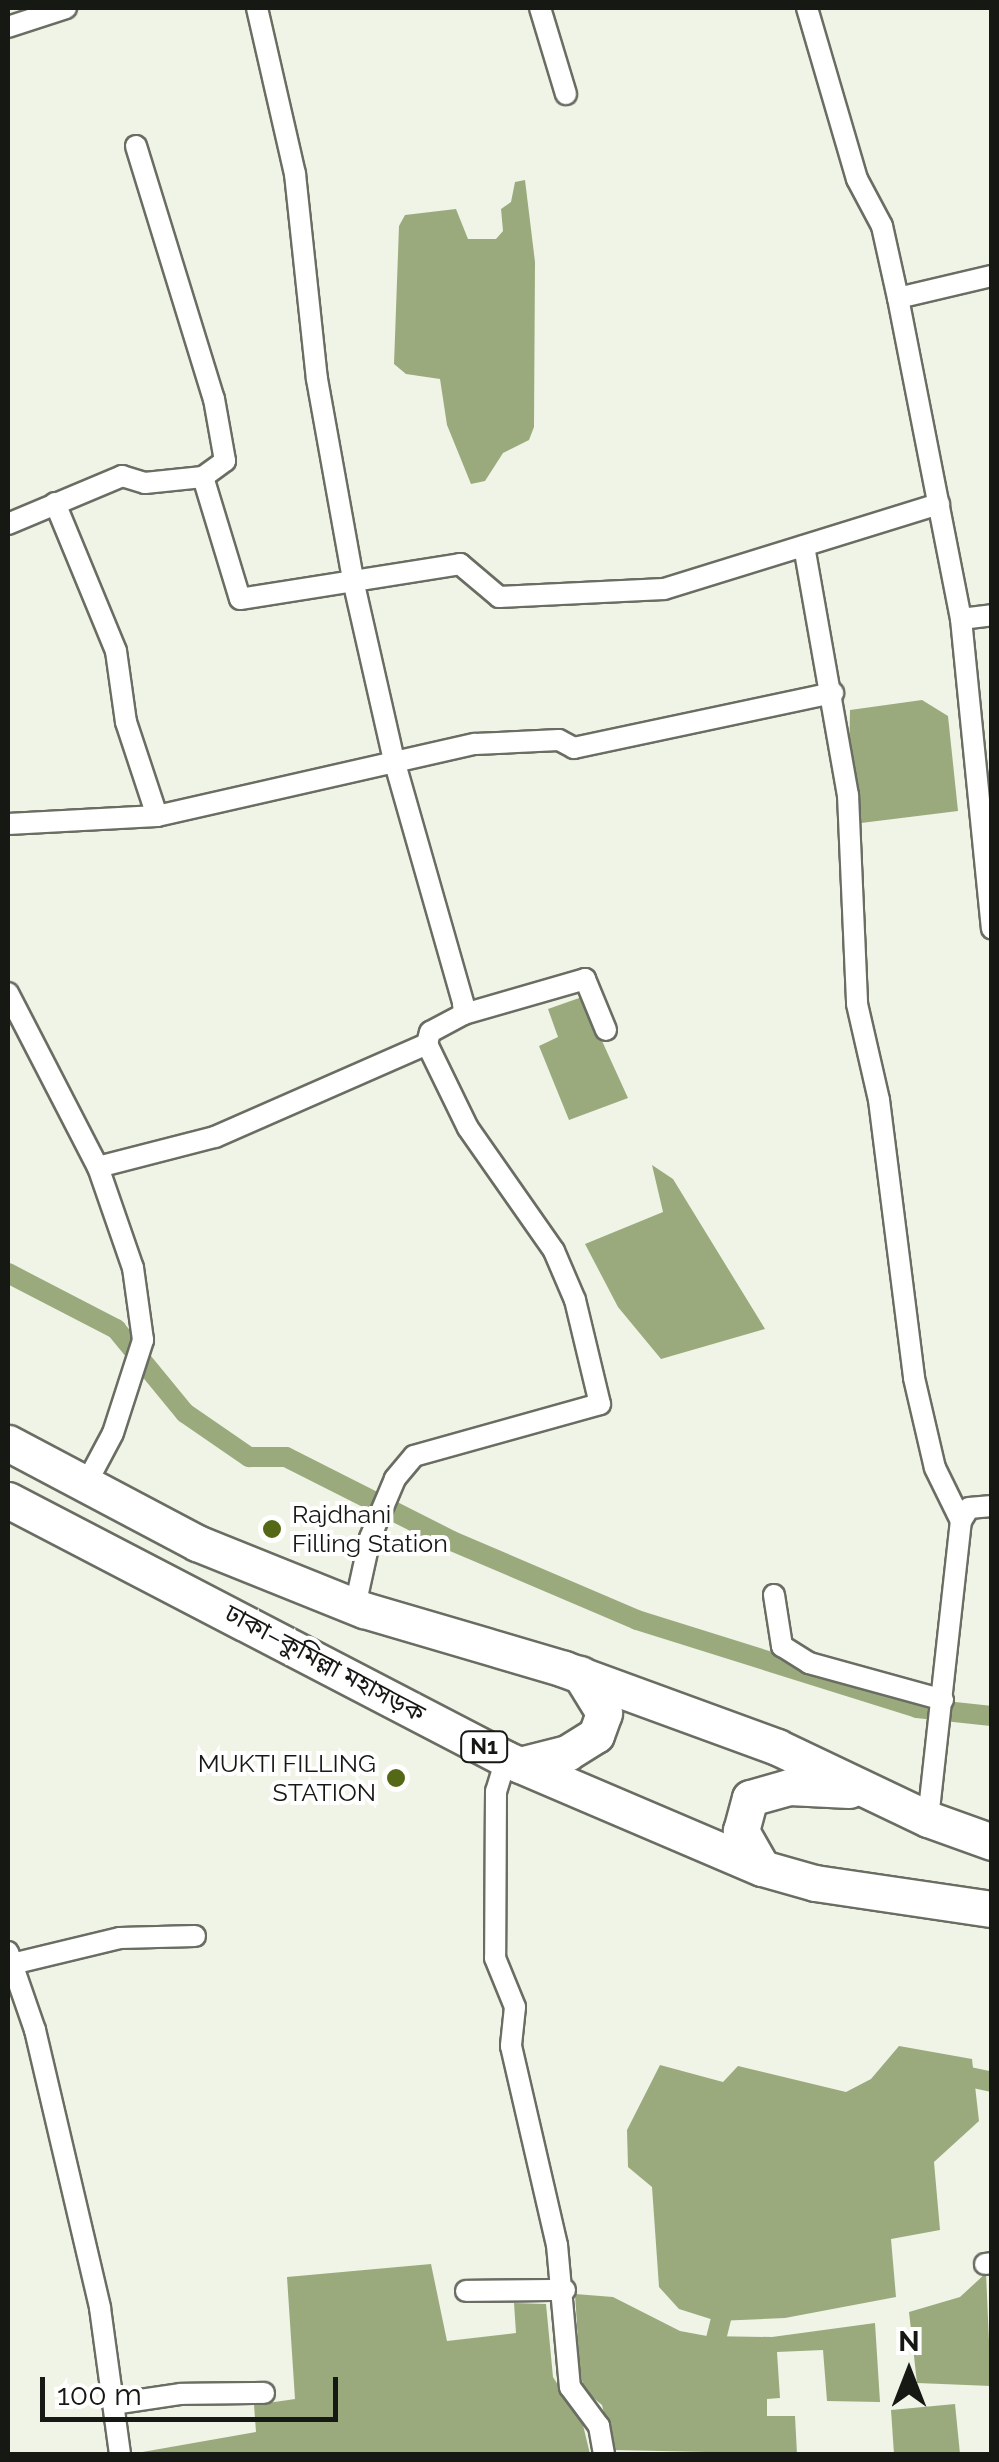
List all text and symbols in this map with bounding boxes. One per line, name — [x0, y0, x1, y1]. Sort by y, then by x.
place label: Rajdhani Filling Station — [292, 1500, 448, 1559]
marker: Rajdhani Filling Station — [261, 1518, 283, 1540]
street label: ঢাকা–কুমিল্লা মহাসড়ক — [220, 1598, 430, 1728]
road number: N1 — [459, 1730, 509, 1764]
place label: MUKTI FILLING STATION — [198, 1749, 376, 1808]
marker: MUKTI FILLING STATION — [385, 1767, 407, 1789]
north arrow — [859, 2322, 959, 2422]
text: N — [898, 2325, 920, 2358]
scale bar — [45, 2357, 342, 2419]
text: 100 m — [57, 2377, 142, 2412]

